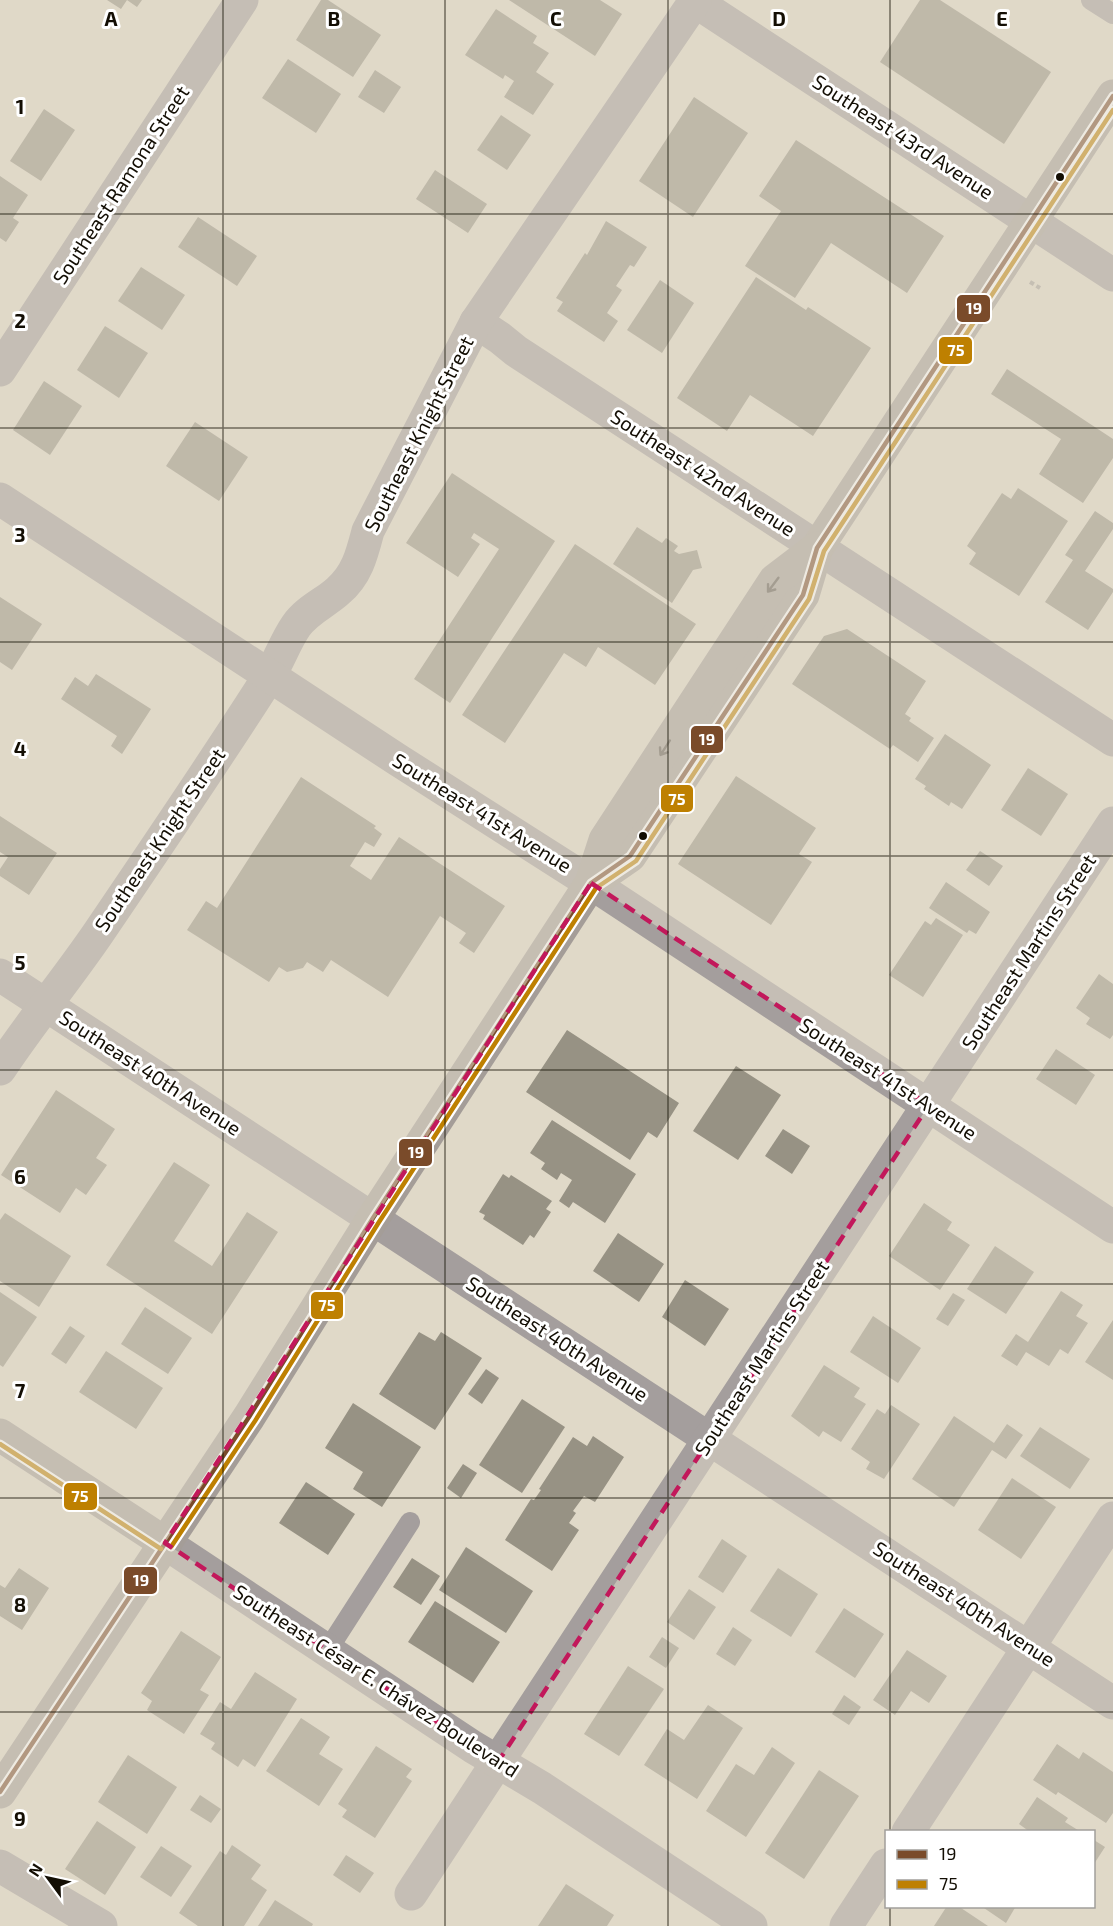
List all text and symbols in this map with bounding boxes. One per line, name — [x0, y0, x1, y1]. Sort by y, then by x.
text: A — [104, 6, 118, 30]
text: B — [328, 6, 340, 30]
text: C — [550, 6, 562, 30]
text: D — [772, 6, 786, 30]
text: E — [996, 6, 1008, 30]
street label: Southeast 43rd Avenue — [809, 69, 999, 204]
street label: Southeast Ramona Street — [47, 80, 194, 288]
text: 1 — [16, 94, 24, 118]
unlabelled marker — [1054, 171, 1066, 183]
line badge: 19 — [956, 294, 991, 323]
text: 19 — [966, 298, 982, 317]
text: 2 — [14, 308, 26, 332]
street label: Southeast Knight Street — [358, 332, 478, 535]
line badge: 75 — [938, 336, 973, 365]
text: 75 — [947, 340, 965, 359]
street label: Southeast 42nd Avenue — [607, 404, 800, 541]
text: 3 — [14, 522, 26, 546]
one-way arrow — [766, 577, 779, 593]
line badge: 19 — [690, 725, 724, 754]
text: 19 — [699, 729, 715, 748]
text: 4 — [14, 736, 27, 760]
one-way arrow — [659, 739, 672, 756]
street label: Southeast Knight Street — [89, 743, 230, 936]
street label: Southeast 41st Avenue — [389, 747, 576, 877]
line badge: 75 — [660, 784, 694, 813]
text: 75 — [668, 789, 686, 808]
unlabelled marker — [637, 830, 649, 842]
street label: Southeast Martins Street — [956, 849, 1101, 1054]
text: 5 — [14, 950, 26, 974]
street label: Southeast 40th Avenue — [55, 1004, 246, 1140]
street label: Southeast 41st Avenue — [796, 1012, 982, 1144]
line badge: 19 — [398, 1138, 433, 1167]
text: 19 — [408, 1142, 424, 1161]
text: 6 — [14, 1164, 26, 1188]
street label: Southeast Martins Street — [689, 1255, 834, 1460]
street label: Southeast 40th Avenue — [462, 1270, 653, 1406]
line badge: 75 — [310, 1291, 344, 1320]
text: 75 — [318, 1295, 336, 1314]
text: 7 — [15, 1378, 26, 1402]
line badge: 75 — [63, 1482, 98, 1511]
text: 75 — [71, 1486, 89, 1505]
street label: Southeast 40th Avenue — [869, 1535, 1060, 1671]
line badge: 19 — [123, 1566, 158, 1595]
text: 19 — [133, 1570, 149, 1589]
street label: Southeast César E. Chávez Boulevard — [229, 1579, 524, 1782]
text: 8 — [14, 1592, 26, 1616]
text: 9 — [14, 1806, 26, 1830]
legend — [885, 1830, 1095, 1908]
text: 19 — [939, 1842, 956, 1864]
north arrow — [18, 1848, 78, 1908]
text: N — [24, 1860, 46, 1880]
text: 75 — [939, 1872, 958, 1894]

